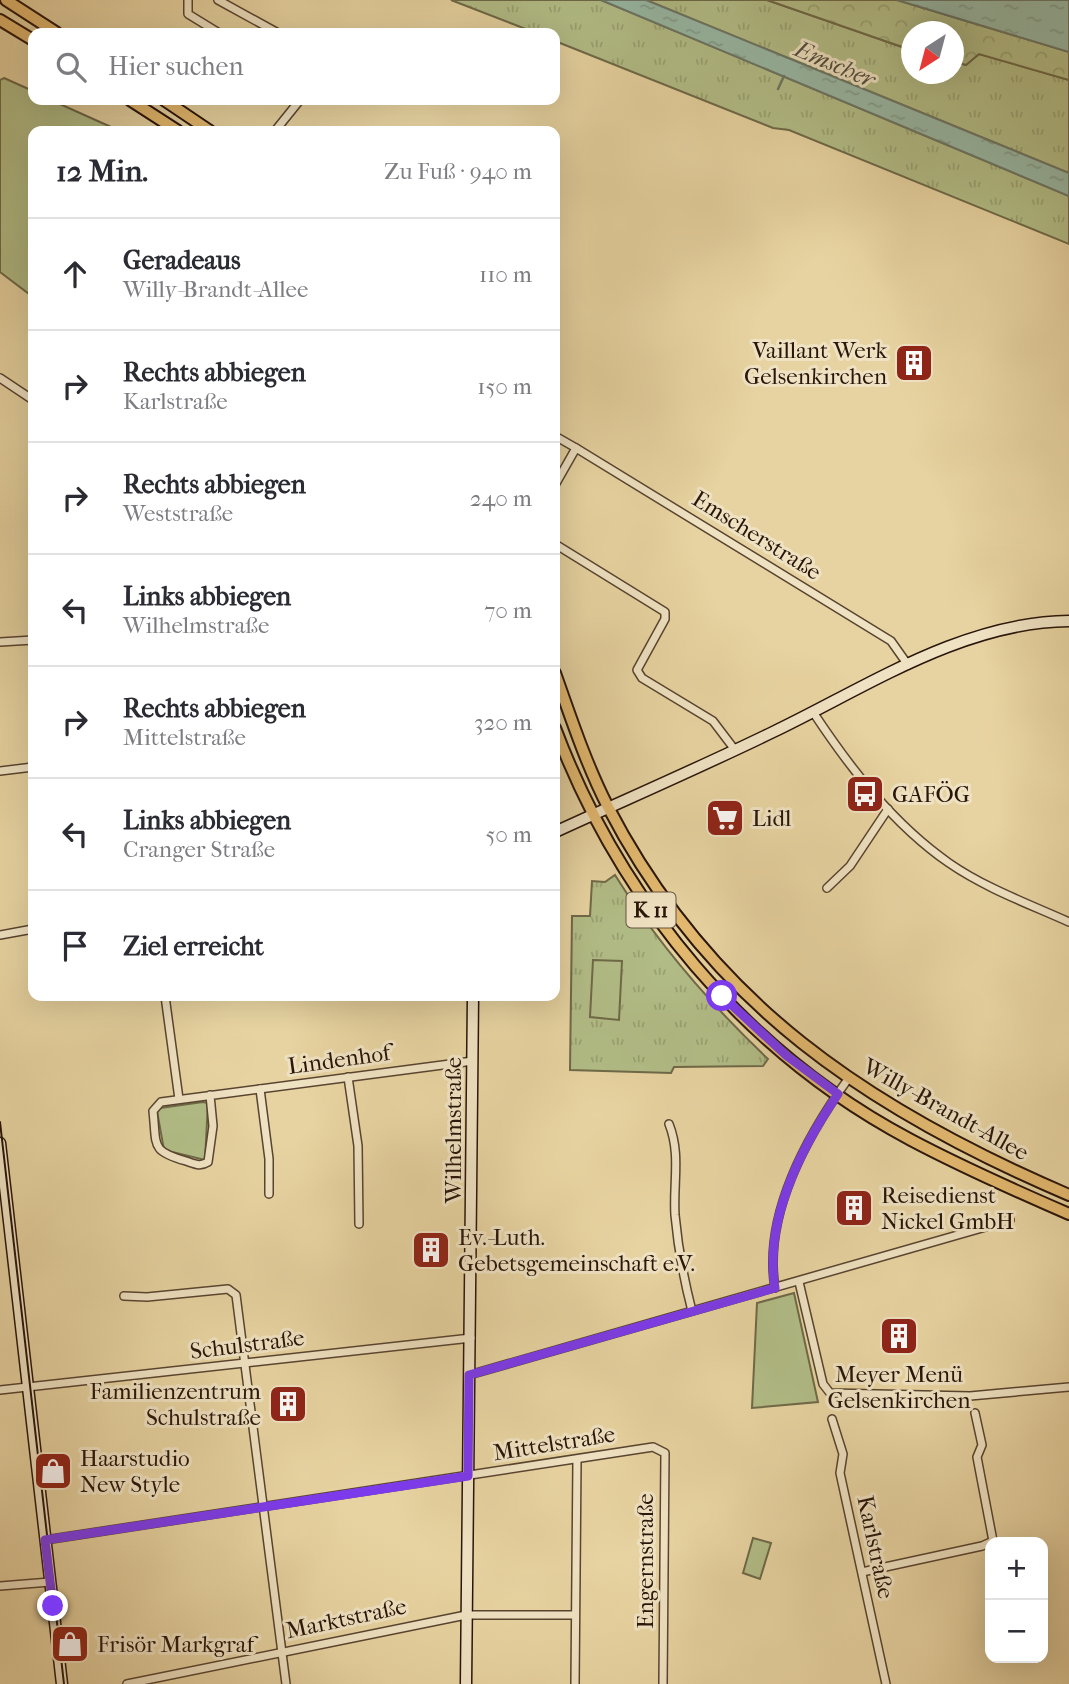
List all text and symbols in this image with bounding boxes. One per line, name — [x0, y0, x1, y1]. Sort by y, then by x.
north arrow — [901, 21, 964, 84]
search box — [28, 28, 560, 105]
water label: Emscher — [789, 34, 881, 94]
icon: search — [52, 48, 90, 86]
text: Hier suchen — [108, 51, 244, 82]
text: 12 Min. — [56, 154, 148, 189]
text: Zu Fuß · 940 m — [384, 158, 532, 185]
text: Geradeaus — [123, 245, 241, 276]
icon: ahead — [56, 255, 94, 293]
text: 110 m — [479, 261, 532, 288]
text: Willy-Brandt-Allee — [123, 276, 308, 303]
place label: Vaillant Werk Gelsenkirchen — [744, 337, 888, 390]
building icon: Vaillant Werk Gelsenkirchen — [893, 342, 935, 384]
text: Rechts abbiegen — [123, 357, 306, 388]
icon: right — [56, 367, 94, 405]
text: 150 m — [477, 373, 532, 400]
text: Karlstraße — [123, 388, 228, 415]
text: Rechts abbiegen — [123, 469, 306, 500]
icon: right — [56, 479, 94, 517]
text: 240 m — [470, 485, 532, 512]
street label: Emscherstraße — [687, 485, 826, 586]
text: Weststraße — [123, 500, 233, 527]
text: Links abbiegen — [123, 581, 291, 612]
icon: left — [56, 591, 94, 629]
text: 70 m — [484, 597, 532, 624]
text: Wilhelmstraße — [123, 612, 269, 639]
text: Rechts abbiegen — [123, 693, 306, 724]
icon: right — [56, 703, 94, 741]
text: 320 m — [474, 709, 532, 736]
text: Mittelstraße — [123, 724, 246, 751]
bus stop icon: GAFÖG — [844, 773, 886, 815]
place label: GAFÖG — [892, 781, 970, 808]
supermarket icon: Lidl — [704, 797, 746, 839]
text: Links abbiegen — [123, 805, 291, 836]
place label: Lidl — [752, 805, 792, 832]
icon: left — [56, 815, 94, 853]
text: 50 m — [485, 821, 532, 848]
text: Cranger Straße — [123, 836, 275, 863]
road number: K 11 — [626, 892, 676, 928]
icon: arrive — [56, 927, 94, 965]
text: Ziel erreicht — [123, 931, 264, 962]
route start — [706, 980, 737, 1011]
street label: Lindenhof — [286, 1038, 396, 1080]
street label: Willy-Brandt-Allee — [857, 1052, 1033, 1166]
street label: Wilhelmstraße — [440, 1057, 467, 1204]
place label: Reisedienst Nickel GmbH — [881, 1182, 1014, 1235]
building icon: Reisedienst Nickel GmbH — [833, 1187, 875, 1229]
place label: Ev.-Luth. Gebetsgemeinschaft e.V. — [458, 1224, 695, 1277]
building icon: Ev.-Luth. Gebetsgemeinschaft e.V. — [410, 1229, 452, 1271]
building icon: Meyer Menü Gelsenkirchen — [878, 1315, 920, 1357]
street label: Schulstraße — [188, 1324, 306, 1365]
place label: Meyer Menü Gelsenkirchen — [827, 1361, 971, 1414]
place label: Familienzentrum Schulstraße — [90, 1378, 261, 1431]
building icon: Familienzentrum Schulstraße — [267, 1383, 309, 1425]
street label: Mittelstraße — [491, 1421, 617, 1466]
place label: Haarstudio New Style — [80, 1445, 190, 1498]
shop icon: Haarstudio New Style — [32, 1450, 74, 1492]
street label: Engernstraße — [632, 1493, 659, 1629]
street label: Karlstraße — [851, 1493, 900, 1601]
map controls — [985, 1537, 1048, 1663]
button: + — [985, 1537, 1048, 1600]
route end — [37, 1590, 68, 1621]
street label: Marktstraße — [283, 1593, 409, 1644]
button: − — [985, 1600, 1048, 1663]
shop icon: Frisör Markgraf — [49, 1623, 91, 1665]
place label: Frisör Markgraf — [97, 1631, 258, 1658]

